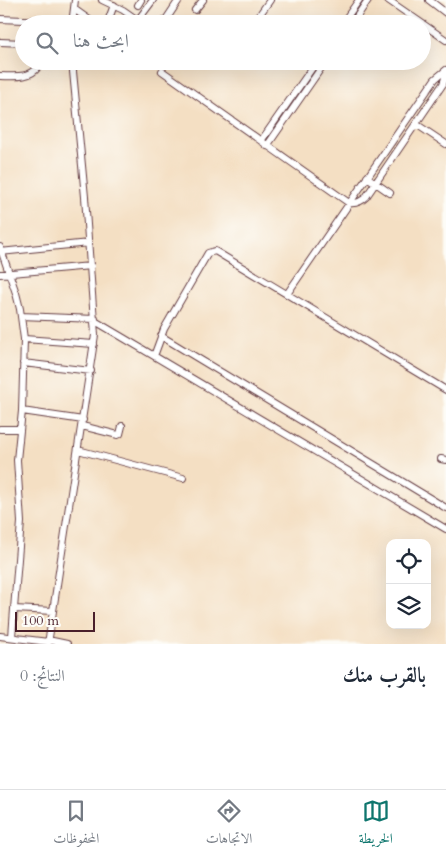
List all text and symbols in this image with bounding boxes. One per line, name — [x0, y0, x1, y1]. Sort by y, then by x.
search box — [15, 15, 431, 70]
text: ابحث هنا — [73, 28, 129, 54]
icon: search — [33, 29, 61, 57]
map controls — [386, 539, 431, 629]
button: locate — [386, 539, 431, 584]
button: layers — [386, 584, 431, 629]
scale bar — [15, 609, 95, 632]
text: 100 m — [22, 611, 59, 630]
text: بالقرب منك — [343, 661, 426, 690]
text: النتائج: 0 — [20, 665, 65, 687]
tab: المحفوظات — [53, 797, 99, 852]
tab: الاتجاهات — [206, 797, 252, 852]
tab: الخريطة — [359, 797, 393, 852]

